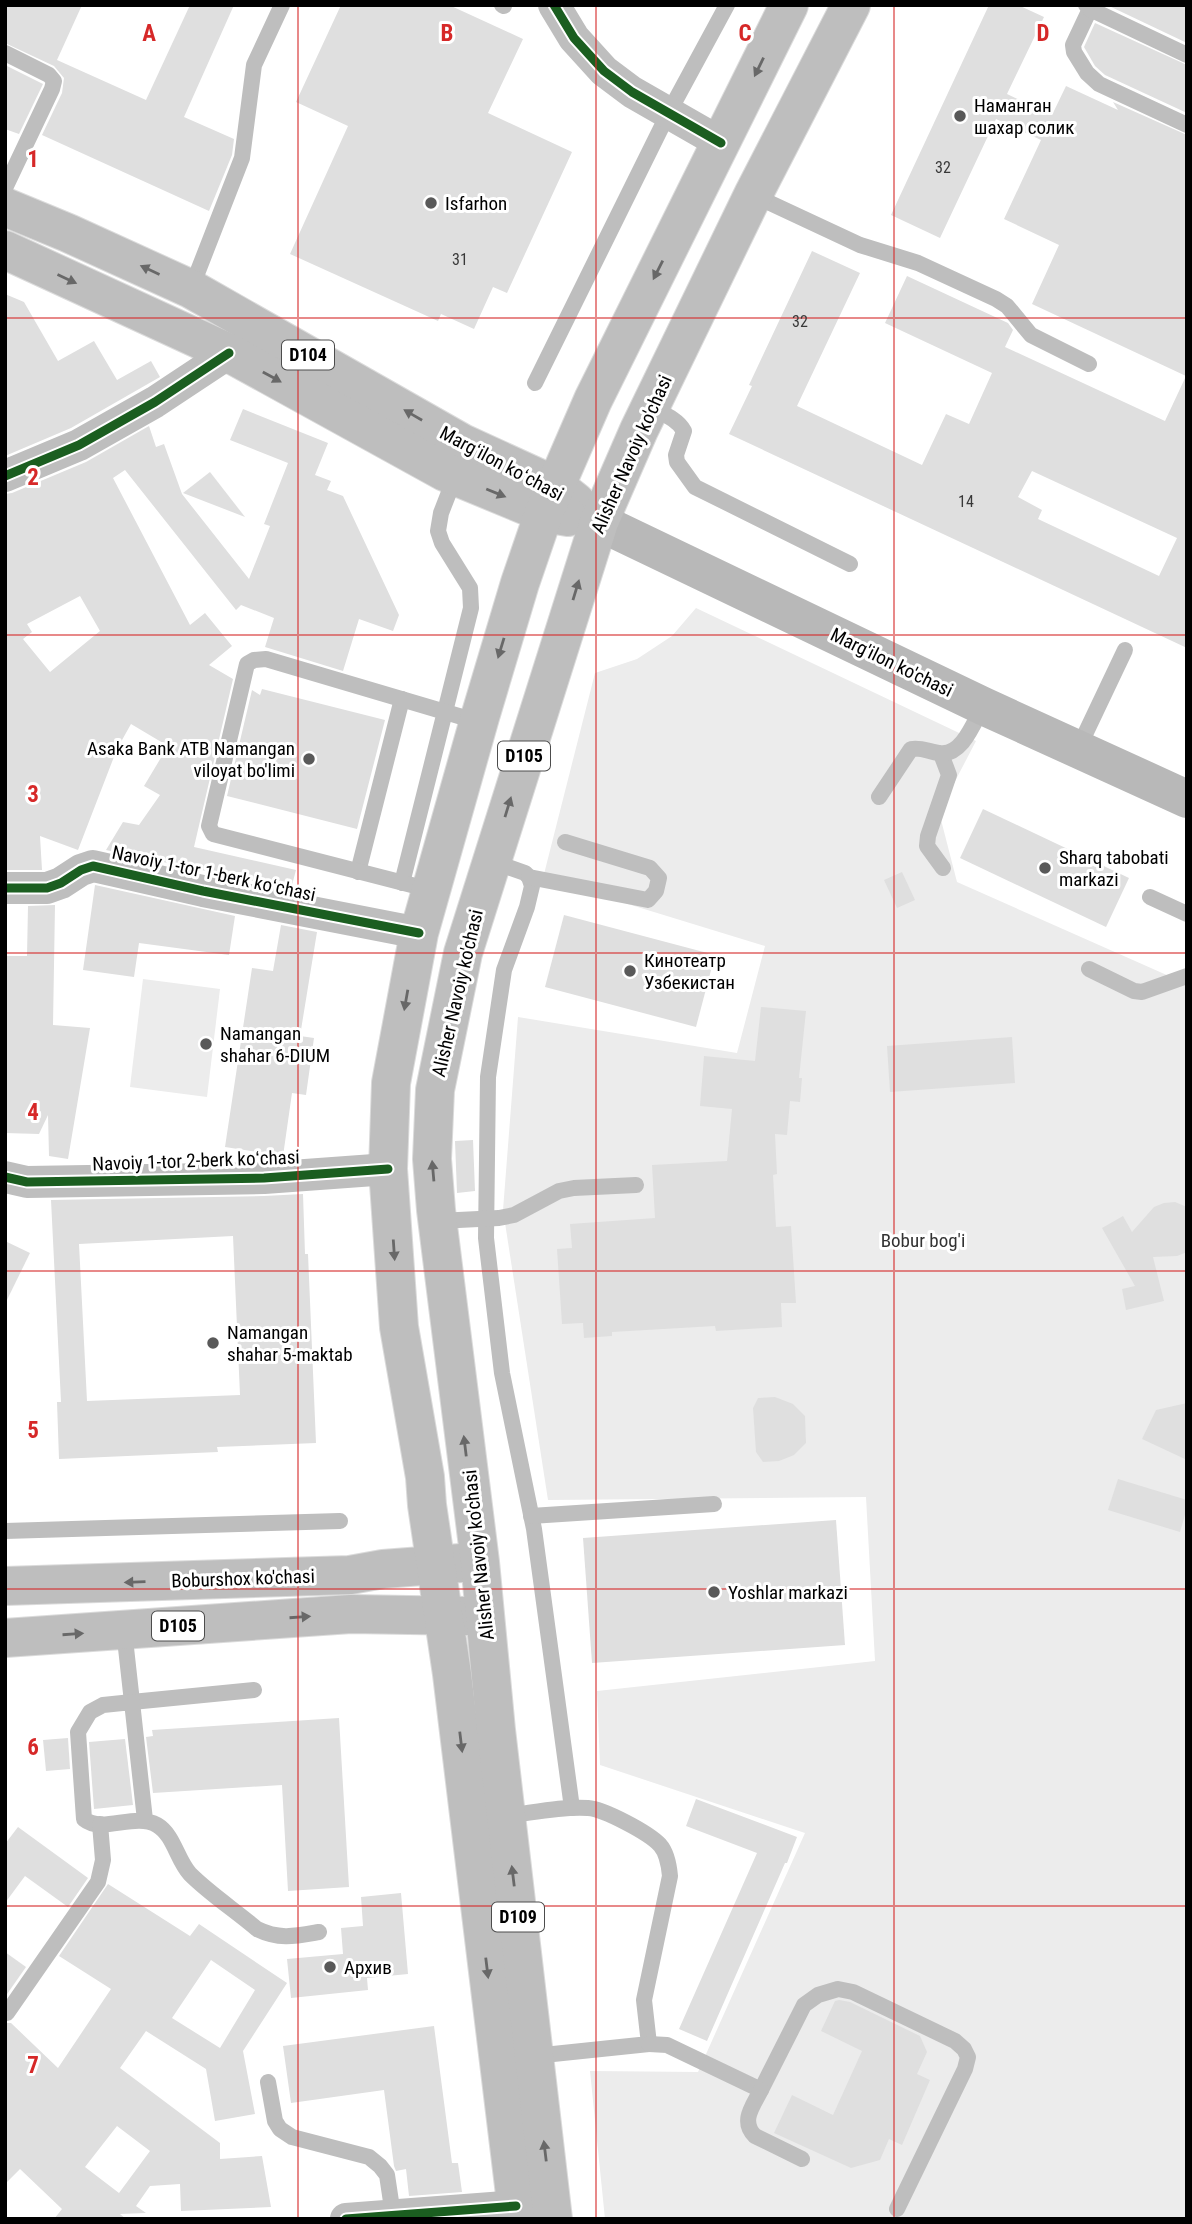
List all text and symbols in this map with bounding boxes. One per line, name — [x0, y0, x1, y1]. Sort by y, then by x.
text: A — [142, 20, 156, 47]
text: B — [441, 20, 453, 47]
text: C — [738, 20, 752, 47]
text: D — [1037, 20, 1050, 47]
one-way arrow — [753, 57, 764, 77]
place label: Наманган шахар солик — [974, 94, 1074, 139]
marker: Наманган шахар солик — [952, 108, 968, 124]
text: 1 — [27, 146, 39, 173]
house number: 32 — [935, 158, 951, 177]
place label: Isfarhon — [445, 192, 507, 215]
marker: Isfarhon — [423, 195, 439, 211]
house number: 31 — [452, 250, 468, 269]
one-way arrow — [652, 260, 663, 280]
one-way arrow — [140, 264, 160, 276]
one-way arrow — [57, 273, 77, 285]
house number: 32 — [792, 312, 808, 331]
road number: D104 — [282, 340, 334, 370]
one-way arrow — [263, 371, 282, 383]
street label: Alisher Navoiy ko'chasi — [586, 371, 677, 537]
one-way arrow — [404, 409, 423, 421]
street label: Margʻilon koʻchasi — [436, 421, 568, 506]
text: 2 — [27, 464, 39, 491]
one-way arrow — [485, 488, 506, 499]
house number: 14 — [958, 492, 974, 511]
one-way arrow — [572, 579, 582, 600]
street label: Marg'ilon ko'chasi — [827, 623, 957, 702]
one-way arrow — [495, 638, 505, 659]
place label: Asaka Bank ATB Namangan viloyat bo'limi — [87, 737, 295, 782]
road number: D105 — [498, 742, 550, 770]
marker: Asaka Bank ATB Namangan viloyat bo'limi — [301, 751, 317, 767]
text: 3 — [27, 781, 39, 808]
one-way arrow — [503, 796, 514, 817]
street label: Navoiy 1-tor 1-berk koʻchasi — [110, 841, 318, 906]
place label: Sharq tabobati markazi — [1059, 846, 1169, 891]
marker: Sharq tabobati markazi — [1037, 860, 1053, 876]
street label: Alisher Navoiy ko'chasi — [427, 907, 488, 1079]
place label: Кинотеатр Узбекистан — [644, 949, 735, 994]
marker: Кинотеатр Узбекистан — [622, 963, 638, 979]
one-way arrow — [401, 989, 412, 1011]
place label: Namangan shahar 6-DIUM — [220, 1022, 330, 1067]
marker: Namangan shahar 6-DIUM — [198, 1036, 214, 1052]
text: 4 — [27, 1099, 39, 1126]
street label: Navoiy 1-tor 2-berk koʻchasi — [92, 1145, 300, 1176]
one-way arrow — [427, 1160, 438, 1182]
park label: Bobur bog'i — [881, 1229, 965, 1252]
one-way arrow — [388, 1240, 399, 1262]
place label: Namangan shahar 5-maktab — [227, 1321, 353, 1366]
marker: Namangan shahar 5-maktab — [205, 1335, 221, 1351]
text: 5 — [27, 1417, 39, 1444]
one-way arrow — [460, 1435, 471, 1457]
street label: Alisher Navoiy ko'chasi — [458, 1469, 499, 1641]
street label: Boburshox ko'chasi — [171, 1564, 315, 1593]
one-way arrow — [124, 1576, 146, 1587]
place label: Yoshlar markazi — [728, 1581, 848, 1604]
marker: Yoshlar markazi — [706, 1584, 722, 1600]
road number: D105 — [152, 1611, 204, 1640]
one-way arrow — [290, 1612, 312, 1623]
one-way arrow — [63, 1628, 85, 1639]
one-way arrow — [455, 1731, 466, 1753]
text: 6 — [27, 1734, 39, 1761]
one-way arrow — [507, 1865, 518, 1887]
road number: D109 — [492, 1902, 544, 1931]
place label: Архив — [344, 1956, 392, 1979]
one-way arrow — [482, 1957, 493, 1979]
marker: Архив — [322, 1959, 338, 1975]
text: 7 — [27, 2052, 39, 2079]
one-way arrow — [539, 2140, 550, 2162]

